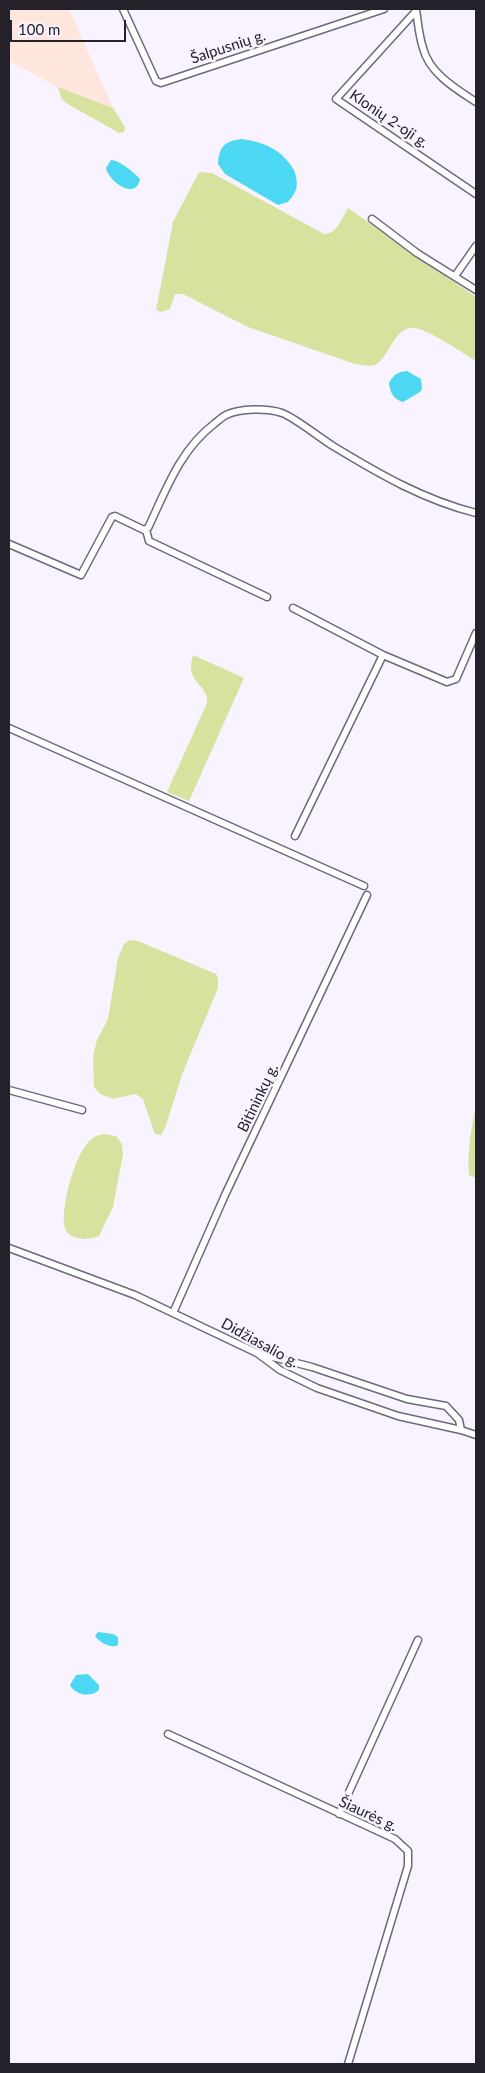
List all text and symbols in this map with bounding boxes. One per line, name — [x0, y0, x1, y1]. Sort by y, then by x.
scale bar — [12, 10, 129, 42]
text: 100 m — [18, 20, 60, 38]
street label: Šalpusnių g. — [188, 26, 268, 68]
street label: Klonių 2-oji g. — [346, 86, 432, 152]
street label: Bitininkų g. — [234, 1061, 282, 1135]
street label: Didžiasalio g. — [218, 1314, 302, 1372]
street label: Šiaurės g. — [336, 1793, 400, 1835]

